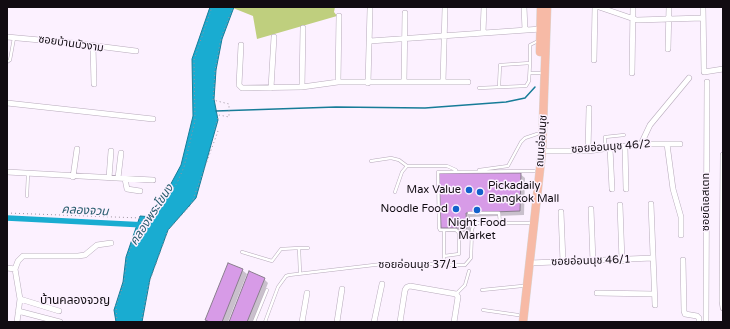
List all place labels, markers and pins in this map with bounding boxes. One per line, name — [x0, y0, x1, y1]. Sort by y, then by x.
place label: Pickadaily Bangkok Mall — [488, 179, 559, 205]
place label: Max Value — [407, 183, 461, 197]
marker: Max Value — [464, 185, 474, 195]
marker: Pickadaily Bangkok Mall — [475, 187, 485, 197]
place label: Noodle Food — [381, 202, 448, 216]
marker: Noodle Food — [451, 204, 461, 214]
marker: Night Food Market — [472, 205, 482, 215]
place label: Night Food Market — [448, 216, 506, 242]

